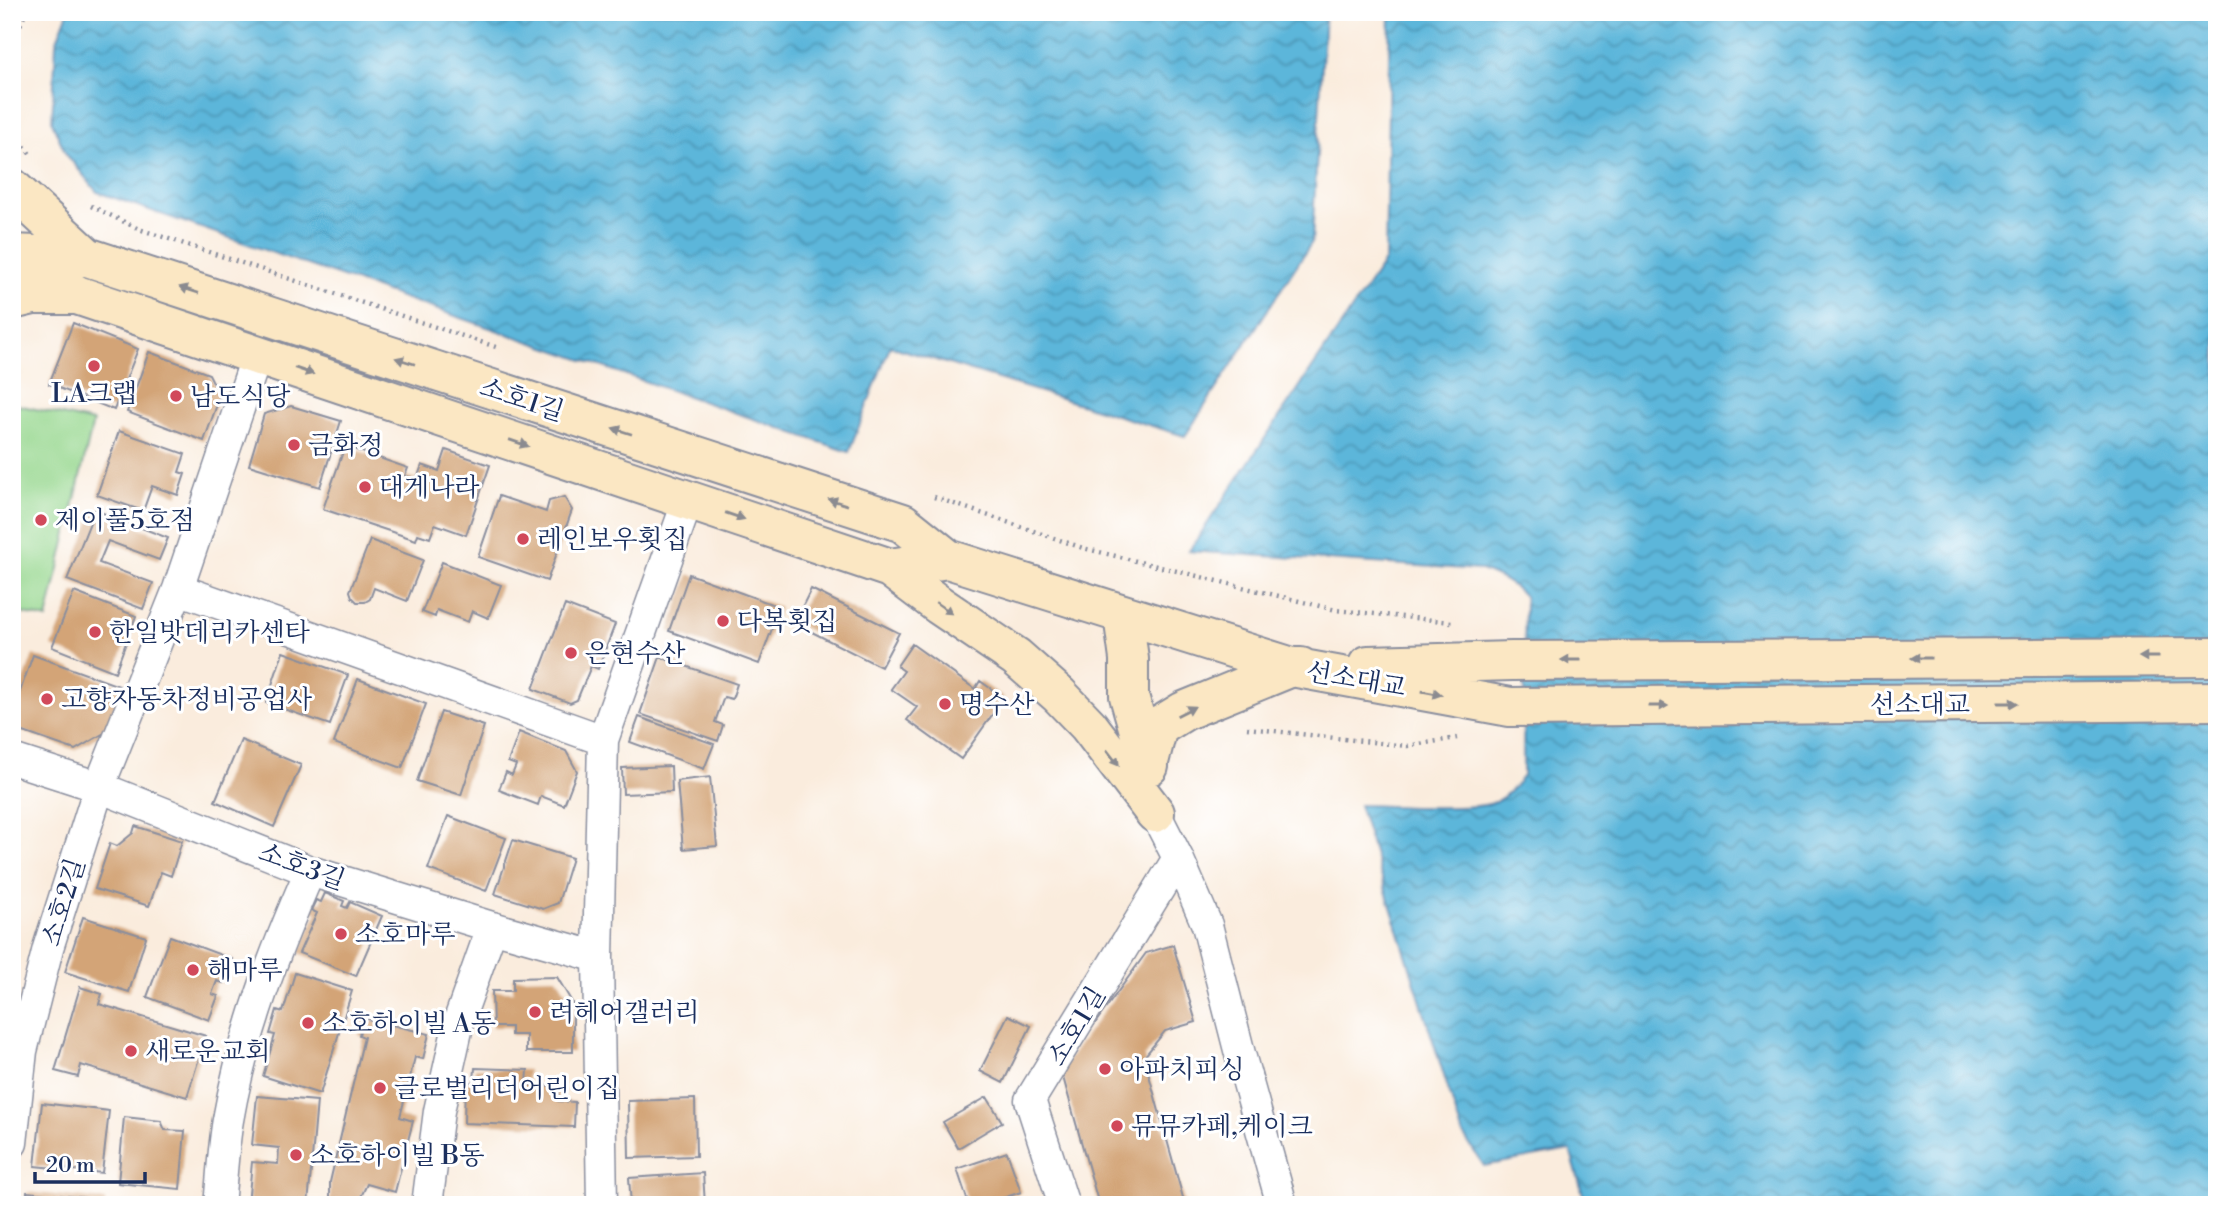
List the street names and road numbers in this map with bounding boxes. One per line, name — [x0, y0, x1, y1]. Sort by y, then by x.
street label: 소호1길 — [476, 371, 568, 429]
street label: 선소대교 — [1304, 656, 1408, 704]
street label: 선소대교 — [1870, 689, 1970, 721]
street label: 소호3길 — [254, 837, 349, 897]
street label: 소호2길 — [35, 854, 92, 950]
street label: 소호1길 — [1041, 981, 1113, 1072]

